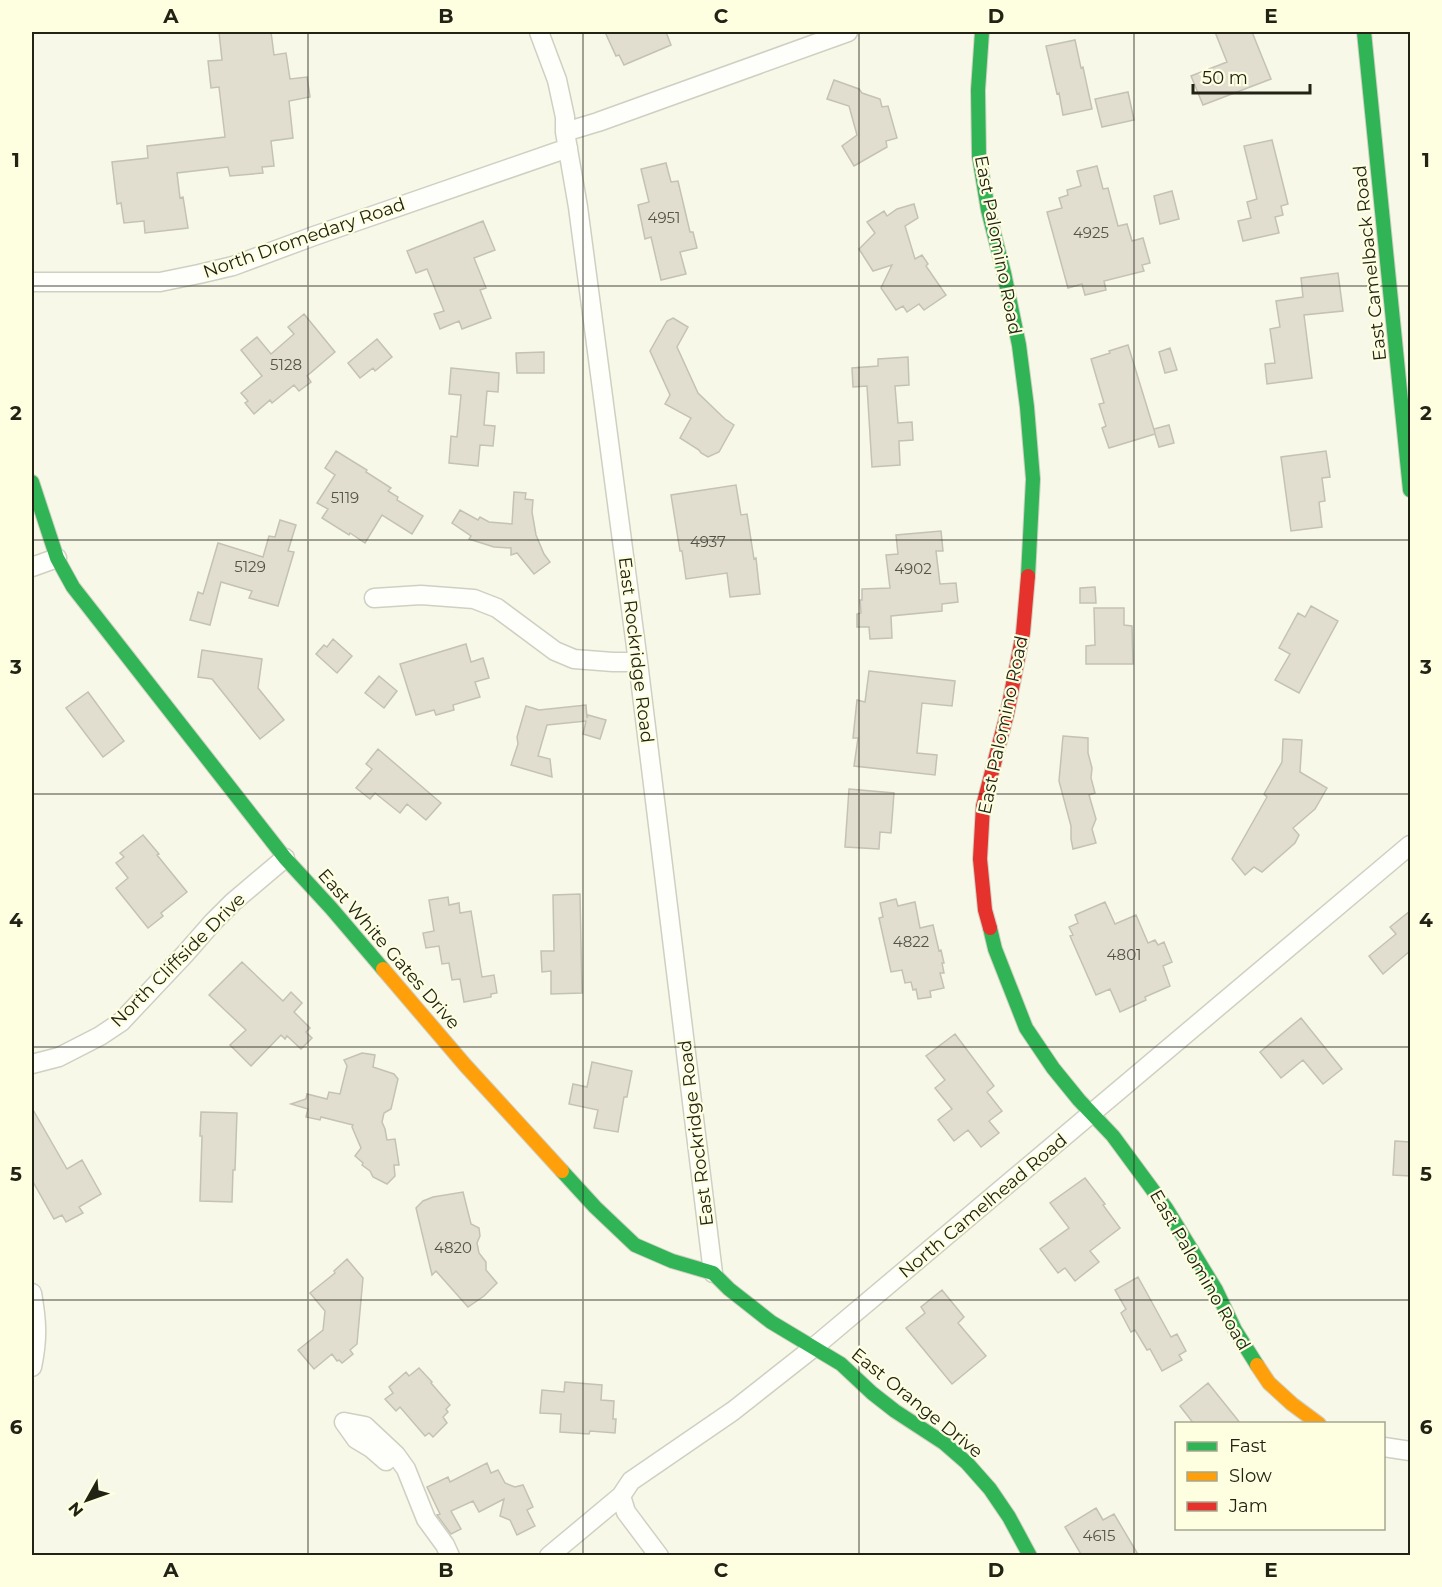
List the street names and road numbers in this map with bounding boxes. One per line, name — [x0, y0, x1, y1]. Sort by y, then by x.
street label: East Palomino Road — [970, 154, 1026, 336]
street label: East Camelback Road — [1349, 164, 1391, 362]
street label: North Dromedary Road — [200, 193, 408, 283]
street label: East Rockridge Road — [614, 556, 658, 744]
street label: East Palomino Road — [973, 634, 1033, 816]
street label: East White Gates Drive — [313, 864, 465, 1034]
street label: North Cliffside Drive — [106, 888, 250, 1032]
street label: East Rockridge Road — [674, 1039, 718, 1227]
street label: North Camelhead Road — [894, 1129, 1072, 1283]
street label: East Palomino Road — [1145, 1186, 1255, 1354]
street label: East Orange Drive — [847, 1343, 987, 1463]

